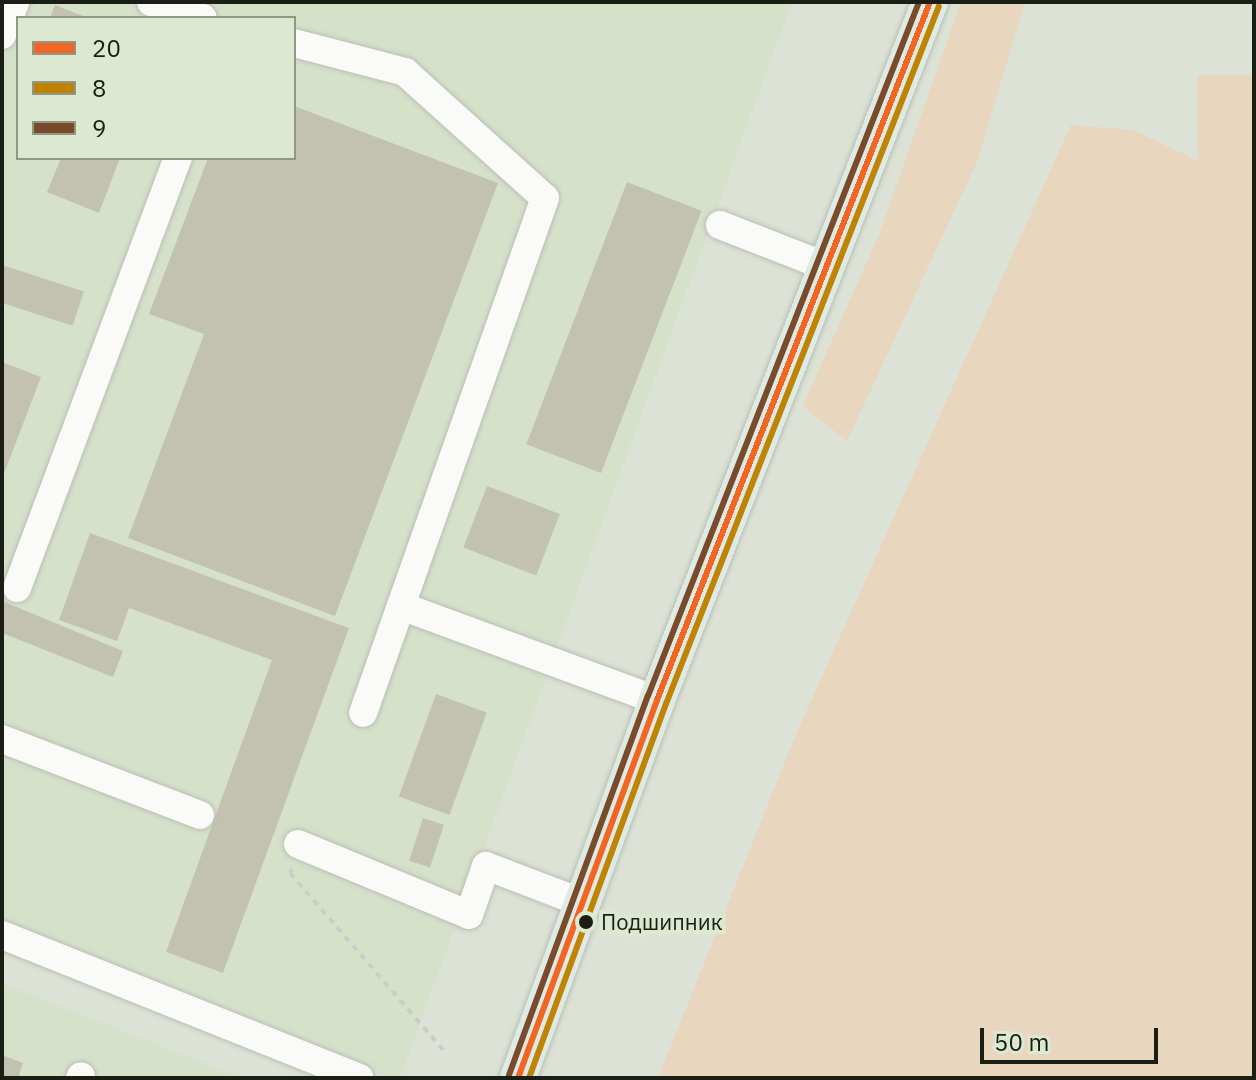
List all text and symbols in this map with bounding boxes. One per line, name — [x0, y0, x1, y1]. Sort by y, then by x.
legend — [16, 16, 296, 160]
text: 20 — [92, 32, 121, 64]
text: 8 — [92, 72, 106, 104]
text: 9 — [92, 112, 106, 144]
place label: Подшипник — [601, 909, 723, 935]
marker: Подшипник — [578, 914, 594, 930]
scale bar — [984, 1012, 1162, 1062]
text: 50 m — [994, 1026, 1049, 1058]

